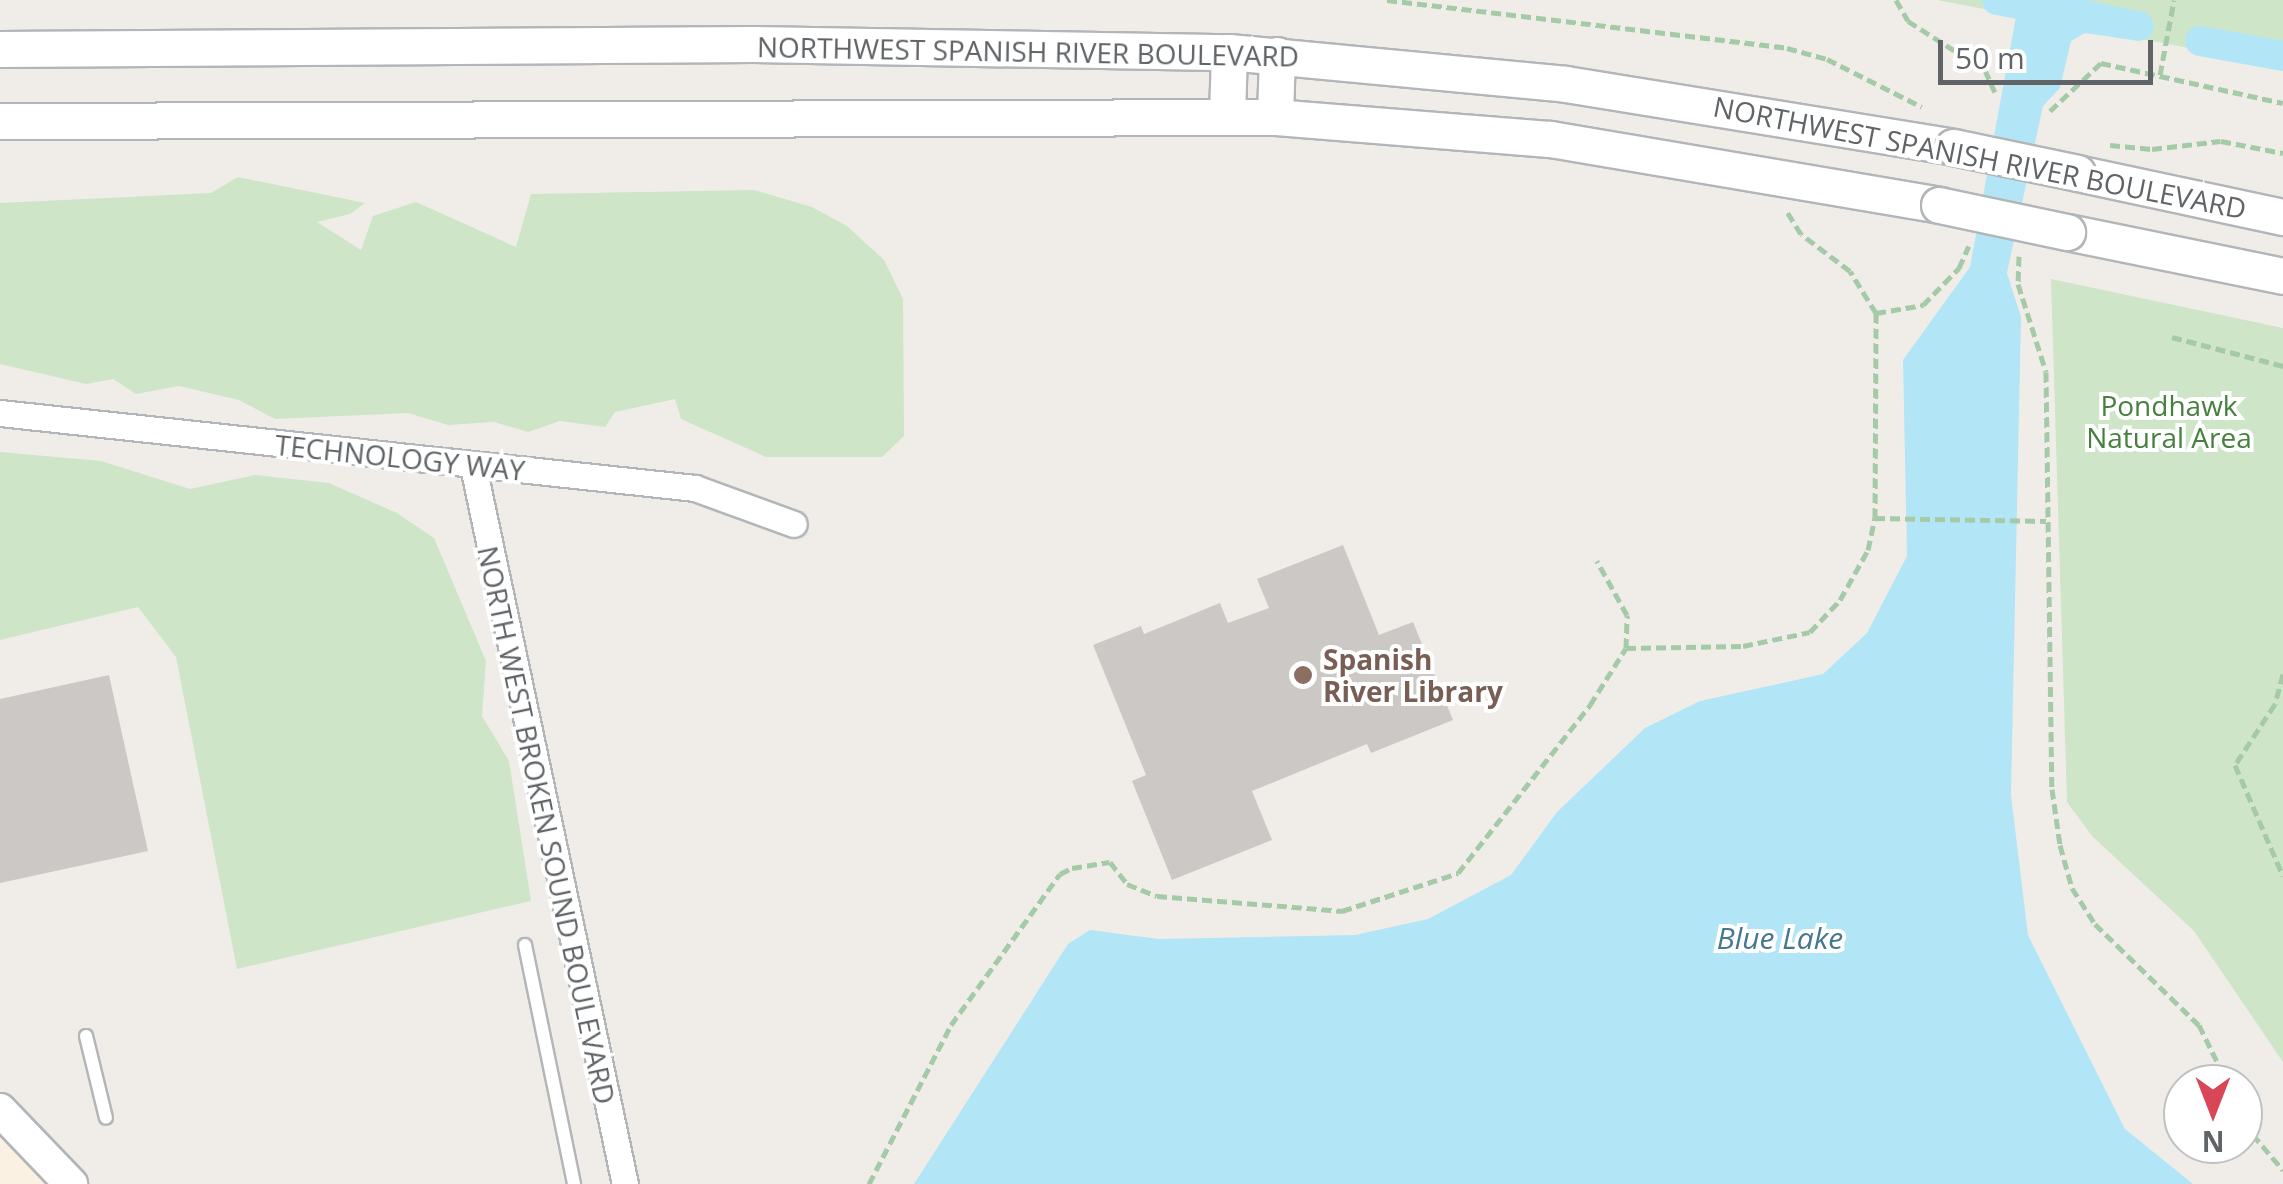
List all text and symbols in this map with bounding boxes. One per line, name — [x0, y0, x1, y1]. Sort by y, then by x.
scale bar — [1943, 20, 2158, 82]
street label: NORTHWEST SPANISH RIVER BOULEVARD — [757, 29, 1299, 73]
text: 50 m — [1955, 37, 2025, 78]
street label: NORTHWEST SPANISH RIVER BOULEVARD — [1711, 89, 2249, 225]
park label: Pondhawk Natural Area — [2086, 388, 2252, 454]
street label: TECHNOLOGY WAY — [273, 427, 527, 487]
street label: NORTH WEST BROKEN SOUND BOULEVARD — [471, 543, 623, 1107]
place label: Spanish River Library — [1323, 642, 1503, 708]
marker: Spanish River Library — [1292, 664, 1314, 686]
water label: Blue Lake — [1717, 920, 1843, 956]
north arrow — [2163, 1064, 2263, 1164]
text: N — [2202, 1123, 2224, 1161]

